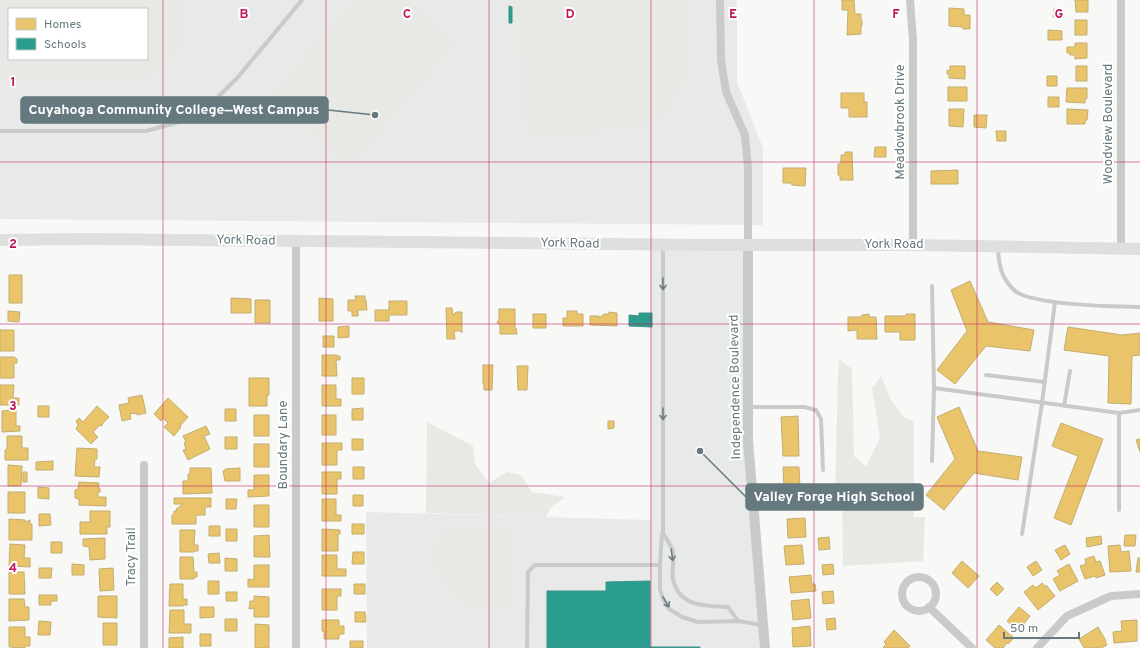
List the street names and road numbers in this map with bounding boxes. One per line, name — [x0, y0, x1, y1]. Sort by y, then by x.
street label: Meadowbrook Drive — [893, 64, 909, 180]
street label: Woodview Boulevard — [1101, 64, 1117, 184]
street label: York Road — [216, 232, 276, 250]
street label: York Road — [540, 235, 600, 253]
street label: York Road — [864, 237, 924, 253]
street label: Independence Boulevard — [727, 314, 745, 460]
street label: Boundary Lane — [276, 400, 292, 490]
street label: Tracy Trail — [124, 527, 140, 587]

